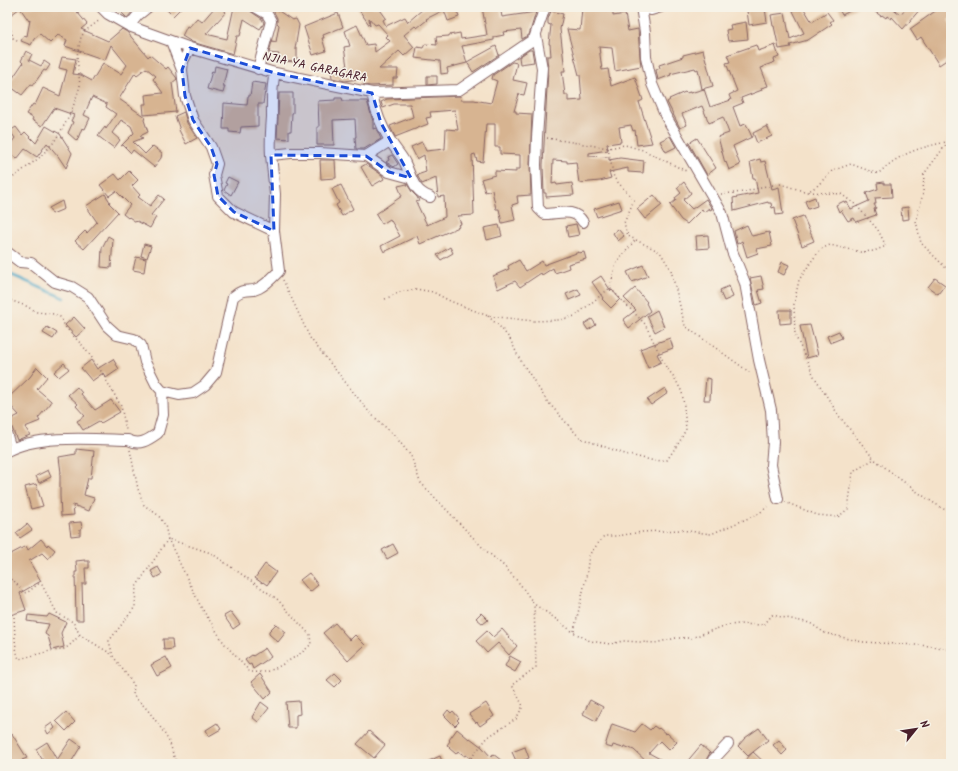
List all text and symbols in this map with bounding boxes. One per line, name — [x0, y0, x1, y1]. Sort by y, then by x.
street label: NJIA YA GARAGARA — [261, 47, 369, 88]
north arrow — [896, 709, 936, 749]
text: N — [914, 717, 933, 732]

